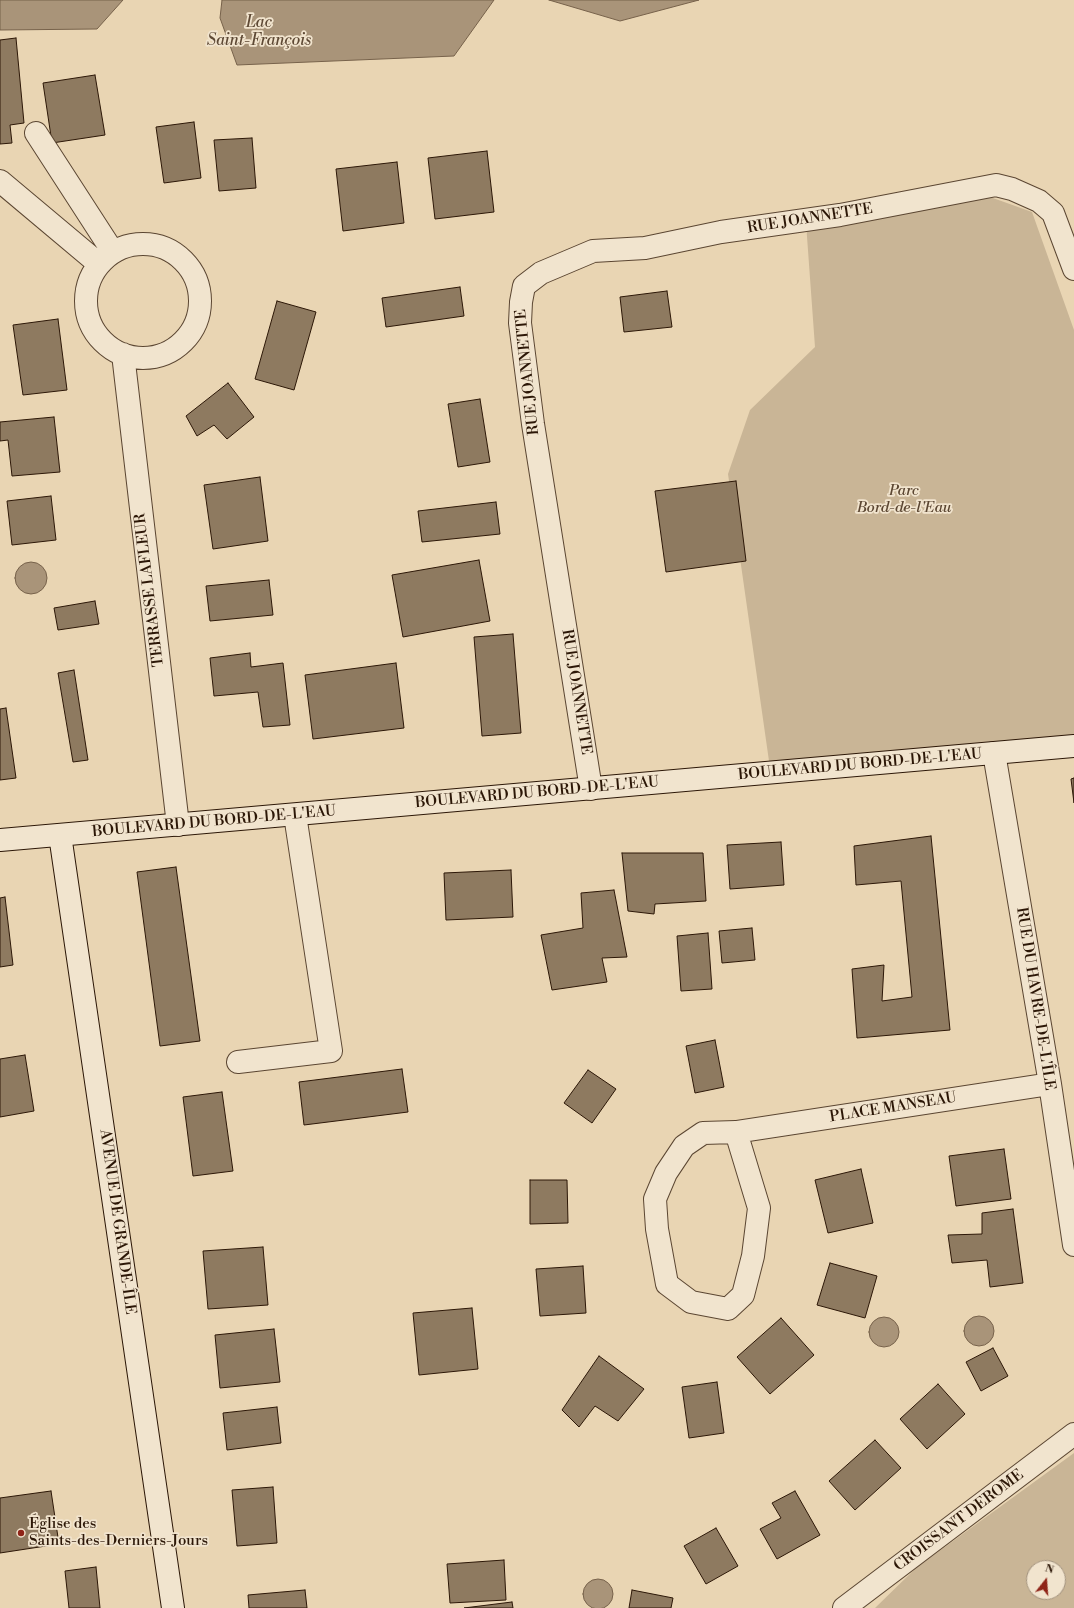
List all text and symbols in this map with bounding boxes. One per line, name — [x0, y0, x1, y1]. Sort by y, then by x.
water label: Lac Saint-François — [207, 13, 311, 51]
street label: RUE JOANNETTE — [746, 200, 874, 238]
street label: RUE JOANNETTE — [512, 308, 544, 436]
park label: Parc Bord-de-l'Eau — [857, 482, 951, 517]
street label: TERRASSE LAFLEUR — [132, 512, 168, 668]
street label: RUE JOANNETTE — [557, 628, 595, 756]
street label: BOULEVARD DU BORD-DE-L'EAU — [737, 745, 983, 785]
street label: BOULEVARD DU BORD-DE-L'EAU — [414, 773, 660, 813]
street label: BOULEVARD DU BORD-DE-L'EAU — [91, 802, 337, 842]
street label: RUE DU HAVRE-DE-L'ÎLE — [1012, 906, 1058, 1092]
street label: PLACE MANSEAU — [828, 1089, 958, 1127]
street label: AVENUE DE GRANDE-ÎLE — [95, 1128, 139, 1316]
street label: CROISSANT DEROME — [891, 1466, 1027, 1576]
place label: Église des Saints-des-Derniers-Jours — [29, 1515, 208, 1550]
marker: Église des Saints-des-Derniers-Jours — [16, 1528, 26, 1538]
north arrow — [1026, 1560, 1066, 1600]
text: N — [1043, 1562, 1055, 1577]

